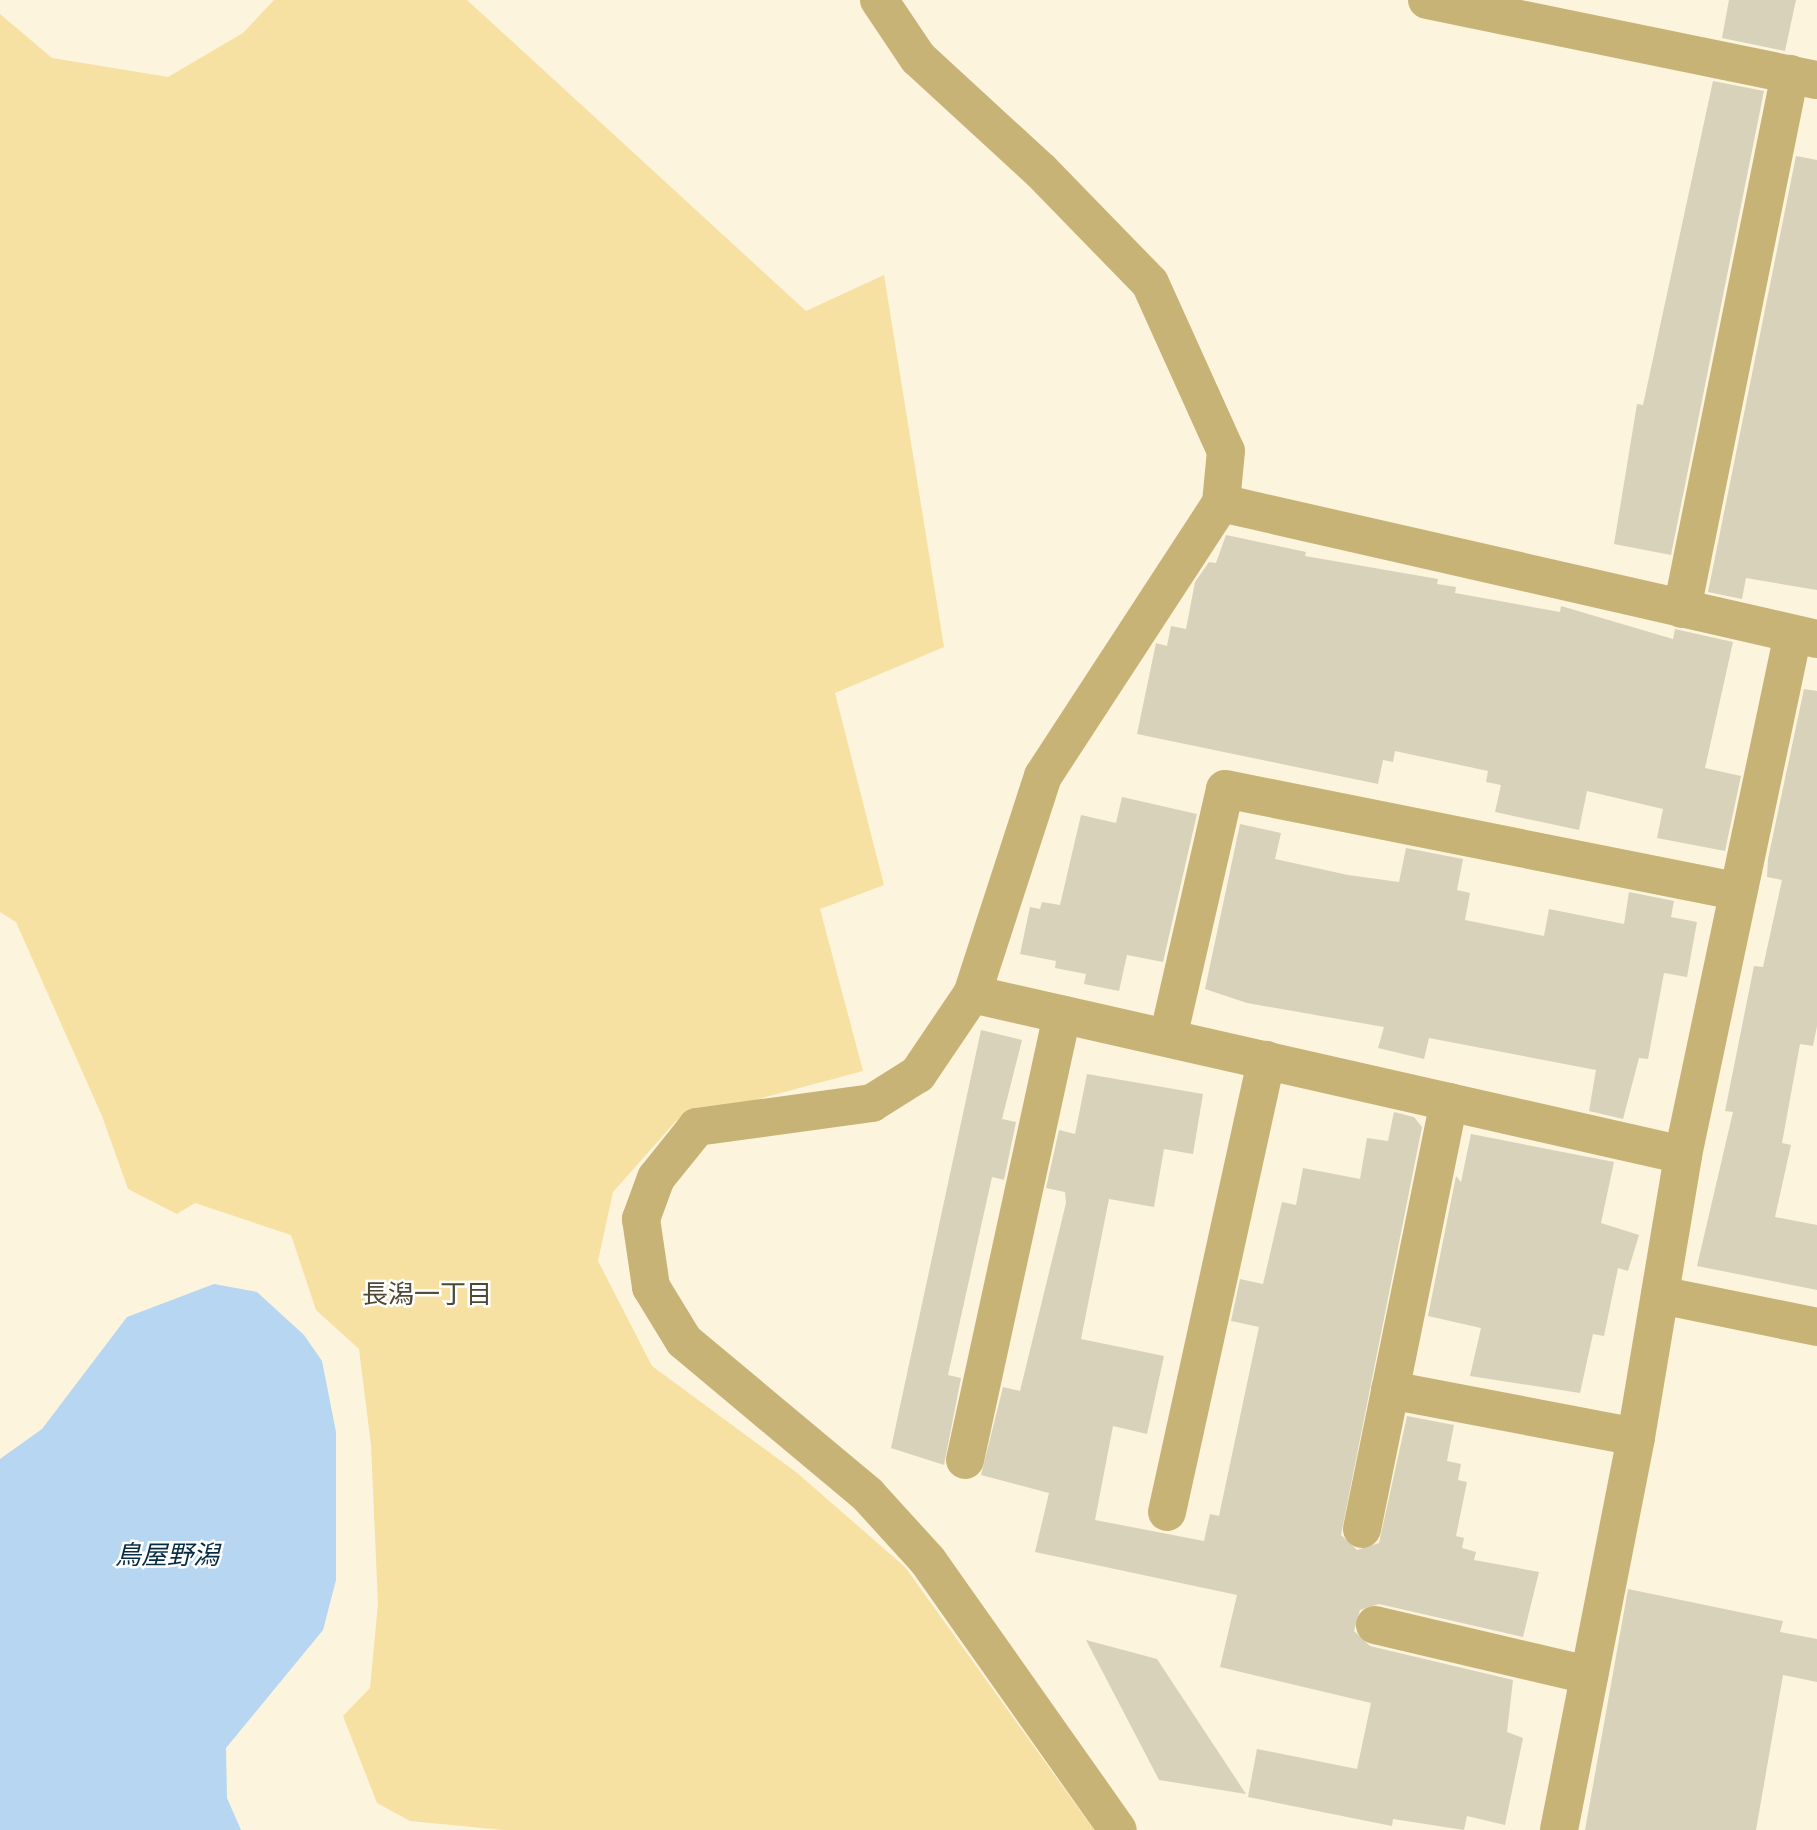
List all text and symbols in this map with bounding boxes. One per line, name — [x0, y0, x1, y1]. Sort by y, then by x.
district label: 長潟一丁目 — [362, 1279, 492, 1311]
water label: 鳥屋野潟 — [115, 1540, 219, 1572]

